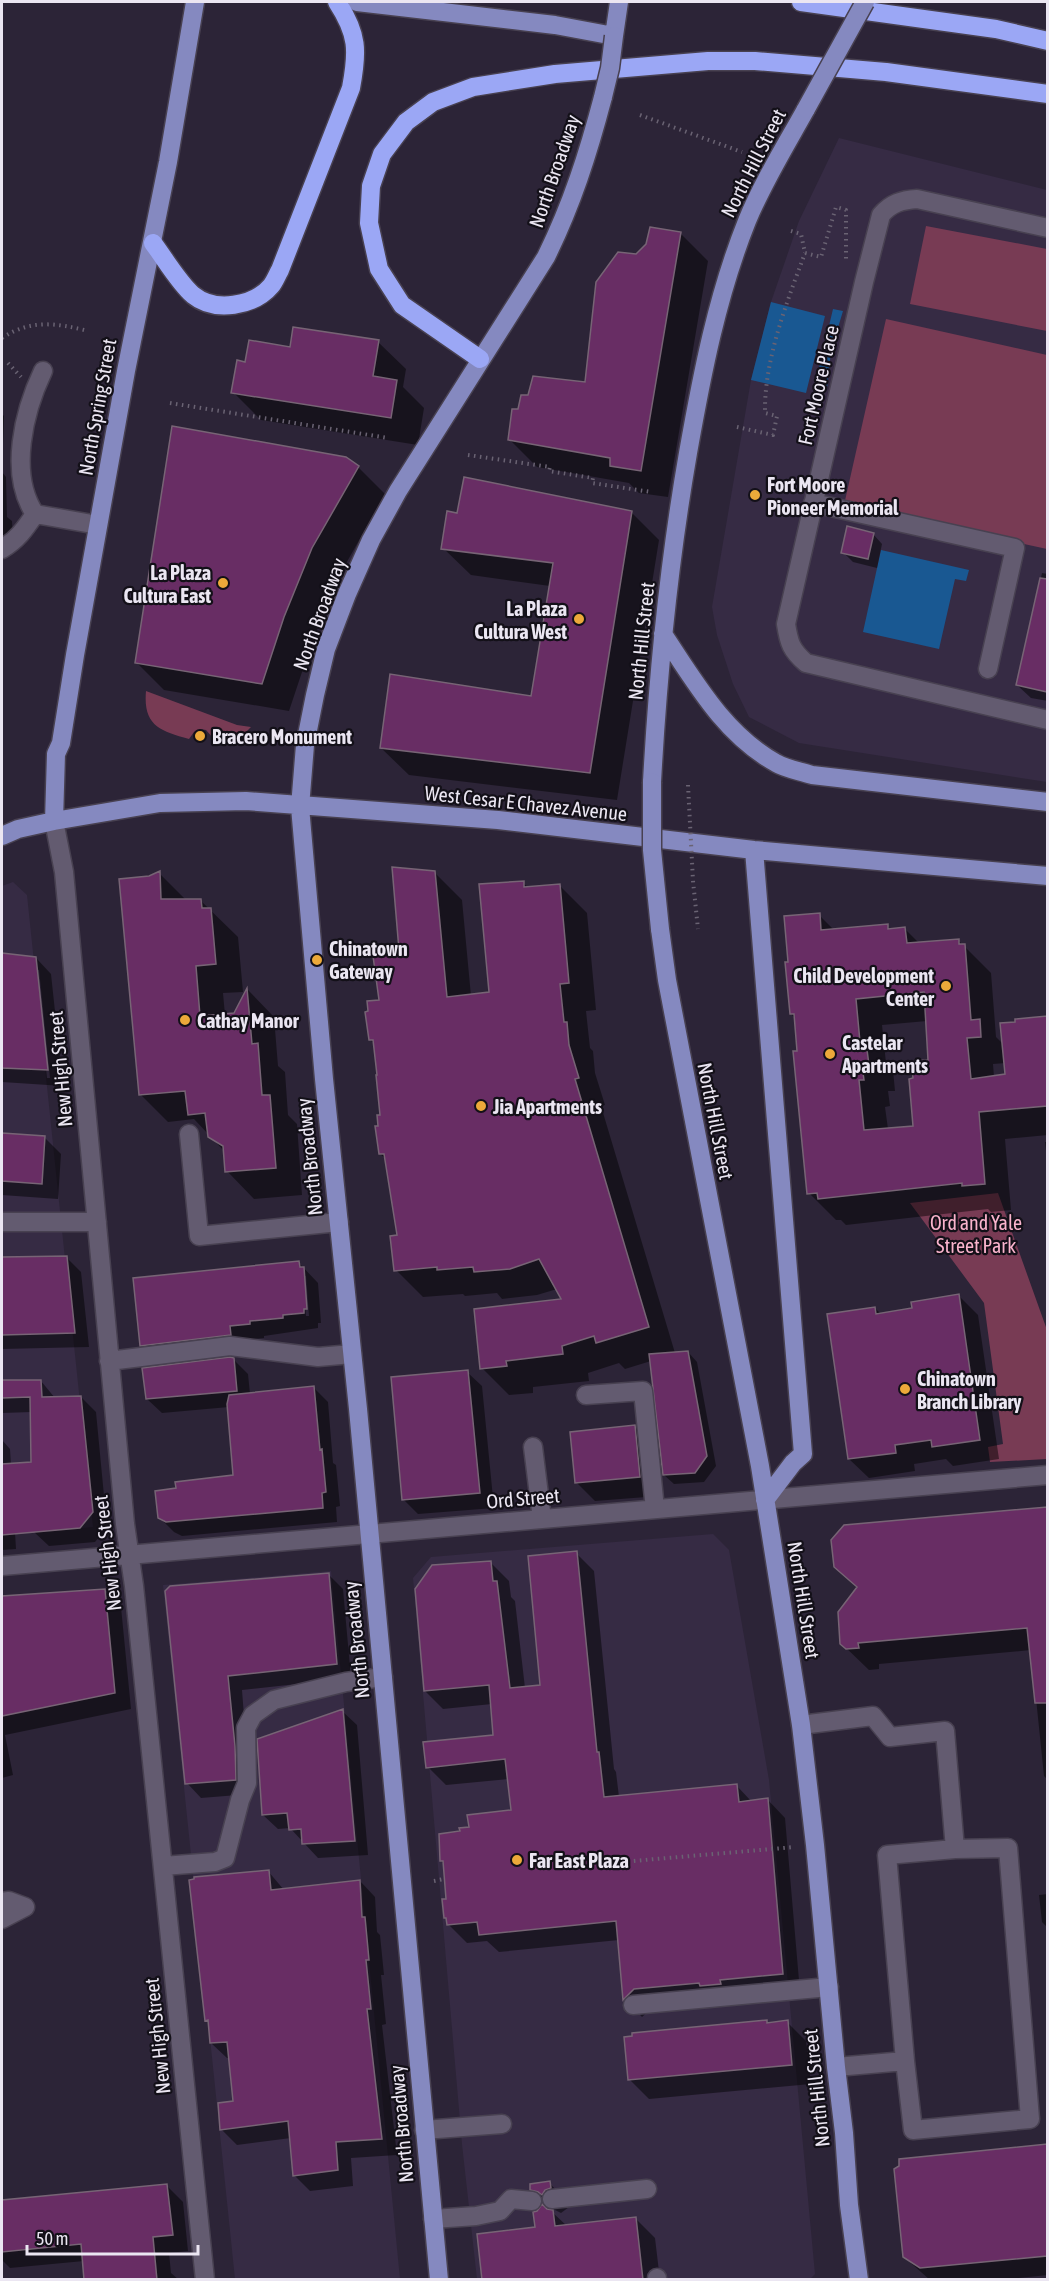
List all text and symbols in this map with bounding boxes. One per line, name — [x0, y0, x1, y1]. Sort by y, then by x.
street label: North Hill Street — [716, 105, 790, 221]
street label: North Broadway — [524, 111, 584, 231]
street label: Fort Moore Place — [793, 323, 843, 447]
street label: North Spring Street — [74, 337, 120, 477]
place label: Fort Moore Pioneer Memorial — [767, 473, 899, 519]
marker: Fort Moore Pioneer Memorial — [748, 488, 762, 502]
street label: North Broadway — [288, 555, 350, 673]
place label: La Plaza Cultura East — [123, 561, 211, 607]
marker: La Plaza Cultura East — [216, 576, 230, 590]
street label: North Hill Street — [623, 581, 659, 701]
place label: La Plaza Cultura West — [474, 597, 567, 643]
marker: La Plaza Cultura West — [572, 612, 586, 626]
place label: Bracero Monument — [212, 725, 352, 748]
marker: Bracero Monument — [193, 729, 207, 743]
street label: West Cesar E Chavez Avenue — [424, 781, 628, 825]
place label: Chinatown Gateway — [329, 937, 408, 983]
marker: Chinatown Gateway — [310, 953, 324, 967]
place label: Child Development Center — [793, 964, 935, 1010]
marker: Child Development Center — [939, 979, 953, 993]
place label: Cathay Manor — [197, 1009, 300, 1032]
street label: New High Street — [43, 1010, 77, 1128]
marker: Cathay Manor — [178, 1013, 192, 1027]
place label: Castelar Apartments — [841, 1031, 928, 1077]
marker: Castelar Apartments — [823, 1047, 837, 1061]
street label: North Hill Street — [693, 1061, 739, 1182]
place label: Jia Apartments — [492, 1095, 602, 1118]
street label: North Broadway — [291, 1097, 327, 1217]
marker: Jia Apartments — [474, 1099, 488, 1113]
park label: Ord and Yale Street Park — [930, 1211, 1022, 1257]
place label: Chinatown Branch Library — [917, 1367, 1022, 1413]
marker: Chinatown Branch Library — [898, 1382, 912, 1396]
street label: Ord Street — [485, 1483, 561, 1513]
street label: New High Street — [88, 1494, 126, 1612]
street label: North Hill Street — [783, 1540, 825, 1661]
street label: North Broadway — [338, 1580, 374, 1700]
place label: Far East Plaza — [529, 1849, 629, 1872]
marker: Far East Plaza — [510, 1853, 524, 1867]
street label: New High Street — [139, 1977, 175, 2095]
street label: North Hill Street — [798, 2028, 834, 2148]
street label: North Broadway — [384, 2064, 418, 2184]
scale bar — [27, 2218, 198, 2256]
text: 50 m — [36, 2228, 68, 2249]

